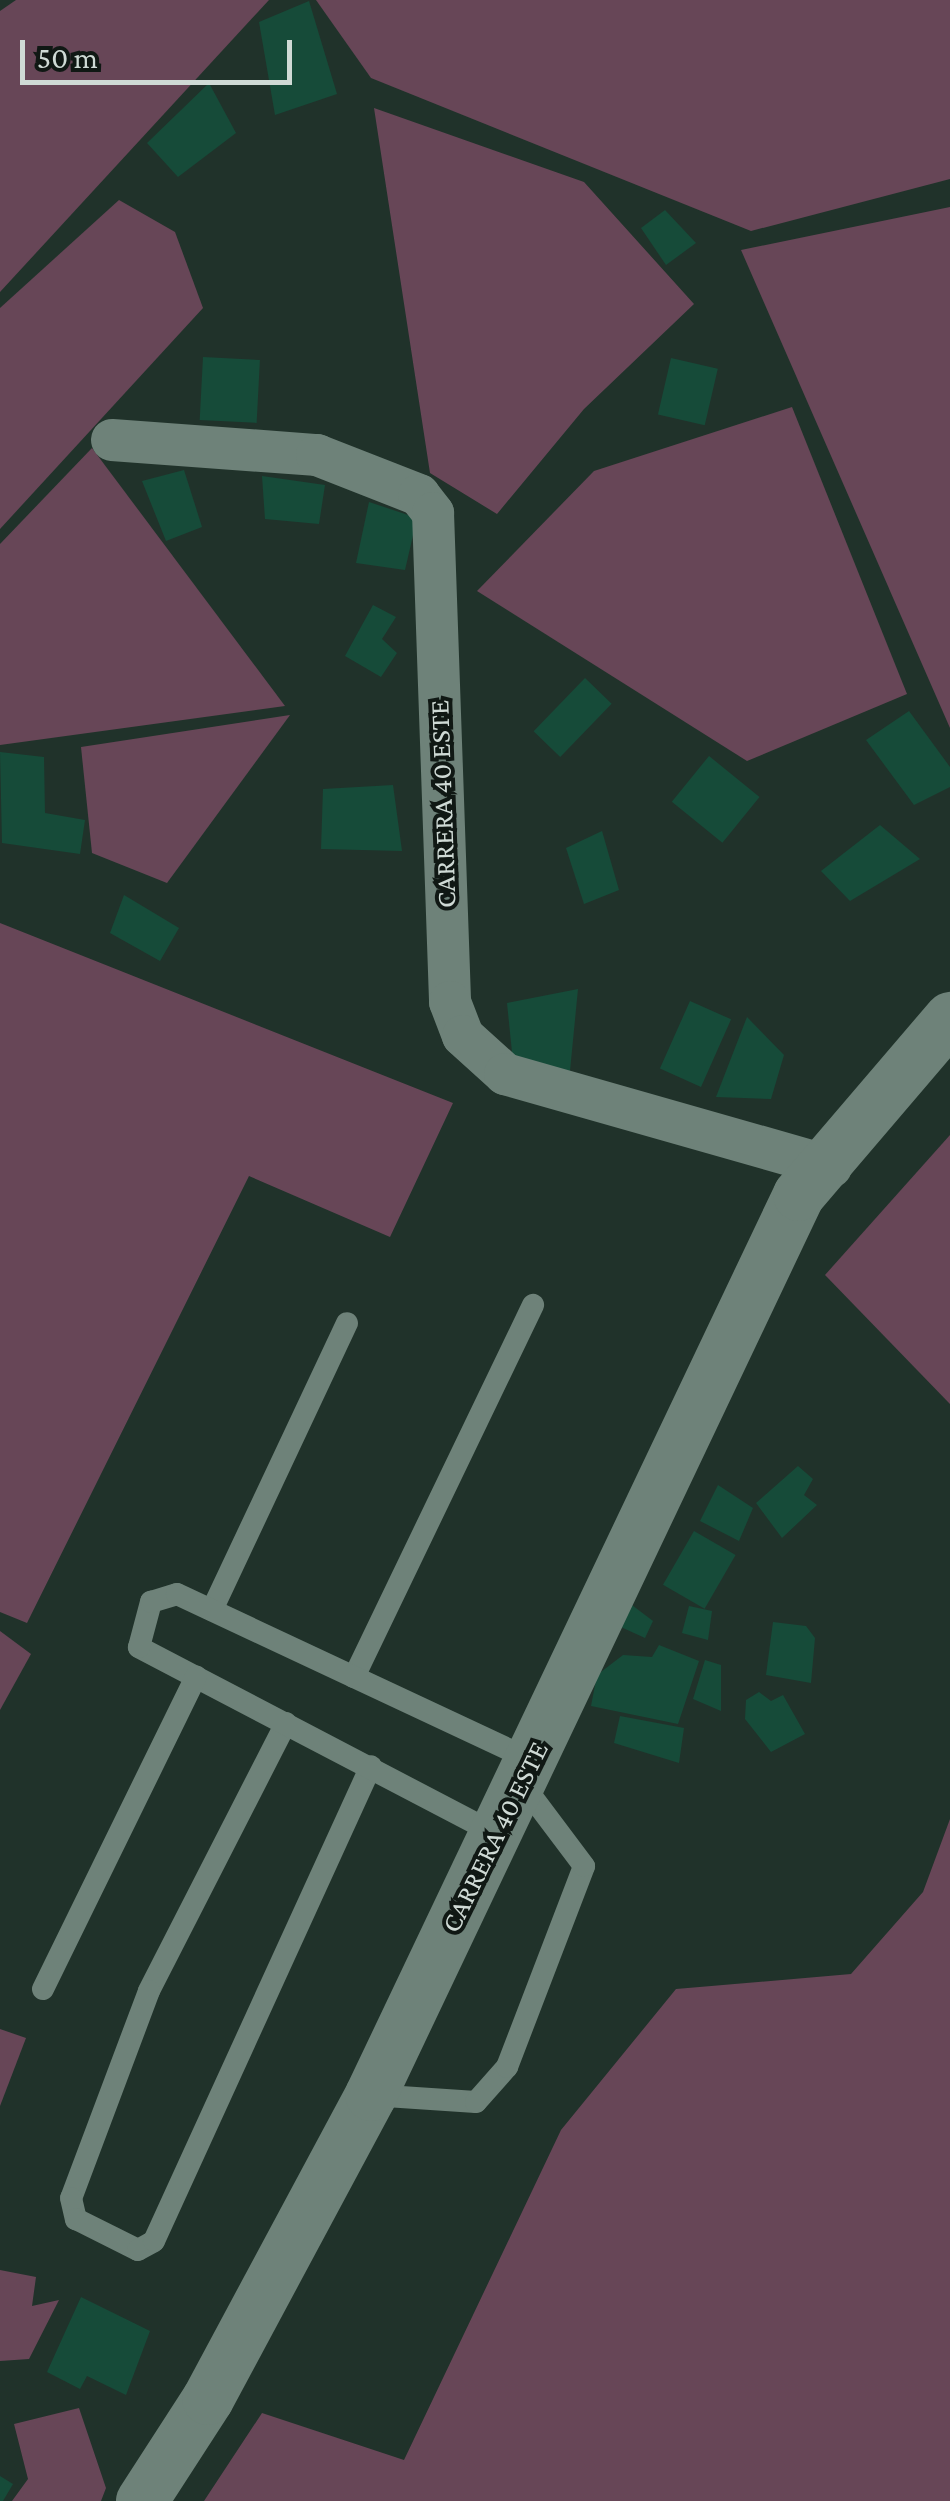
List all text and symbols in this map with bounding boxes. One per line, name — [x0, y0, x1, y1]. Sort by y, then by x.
scale bar — [25, 20, 298, 82]
text: 50 m — [37, 41, 98, 74]
street label: CARRERA 40 ESTE — [423, 699, 463, 909]
street label: CARRERA 40 ESTE — [434, 1736, 556, 1938]

